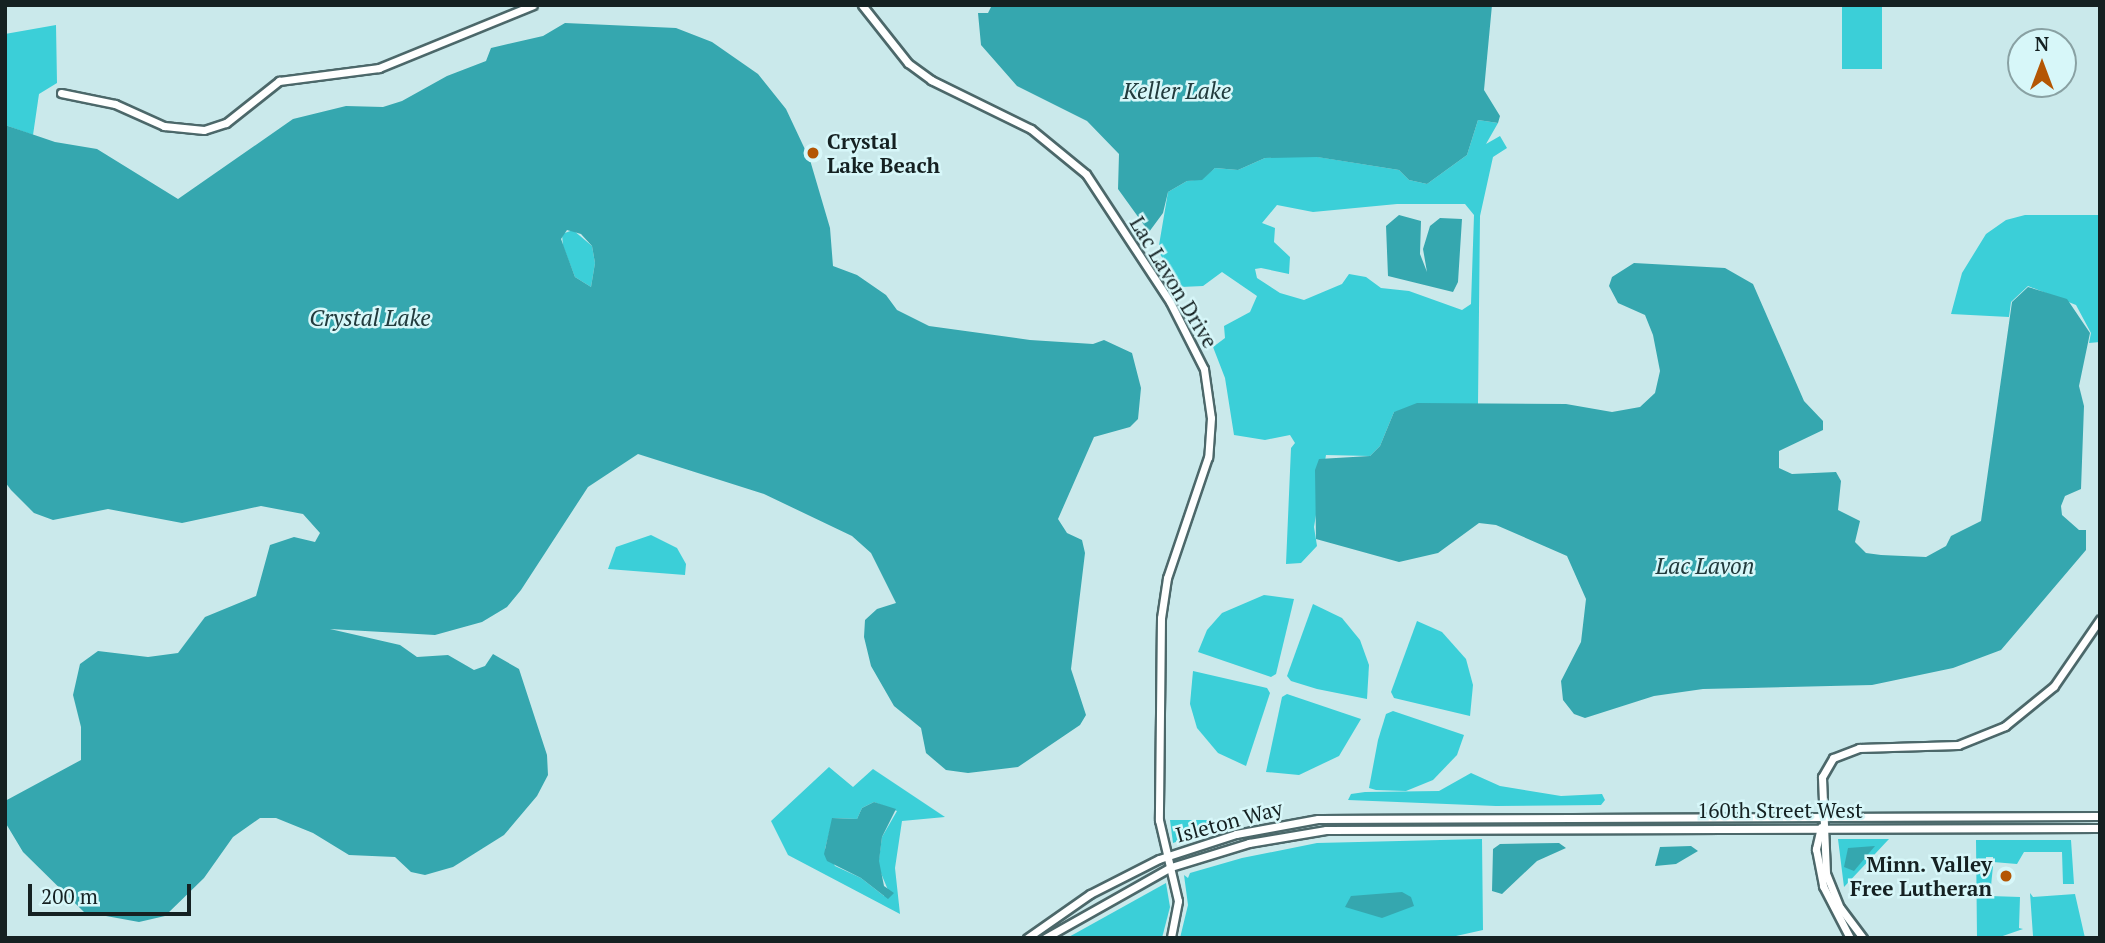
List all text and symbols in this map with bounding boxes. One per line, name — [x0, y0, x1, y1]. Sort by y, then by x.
north arrow — [2007, 28, 2077, 98]
text: N — [2035, 31, 2049, 56]
water label: Keller Lake — [1123, 77, 1231, 105]
place label: Crystal Lake Beach — [827, 128, 940, 178]
marker: Crystal Lake Beach — [805, 145, 821, 161]
street label: Lac Lavon Drive — [1125, 212, 1223, 352]
water label: Crystal Lake — [309, 304, 431, 332]
water label: Lac Lavon — [1655, 552, 1755, 580]
street label: Isleton Way — [1173, 795, 1285, 847]
street label: 160th Street West — [1697, 797, 1863, 823]
place label: Minn. Valley Free Lutheran — [1850, 851, 1992, 901]
marker: Minn. Valley Free Lutheran — [1998, 868, 2014, 884]
scale bar — [32, 870, 194, 914]
text: 200 m — [41, 882, 98, 910]

